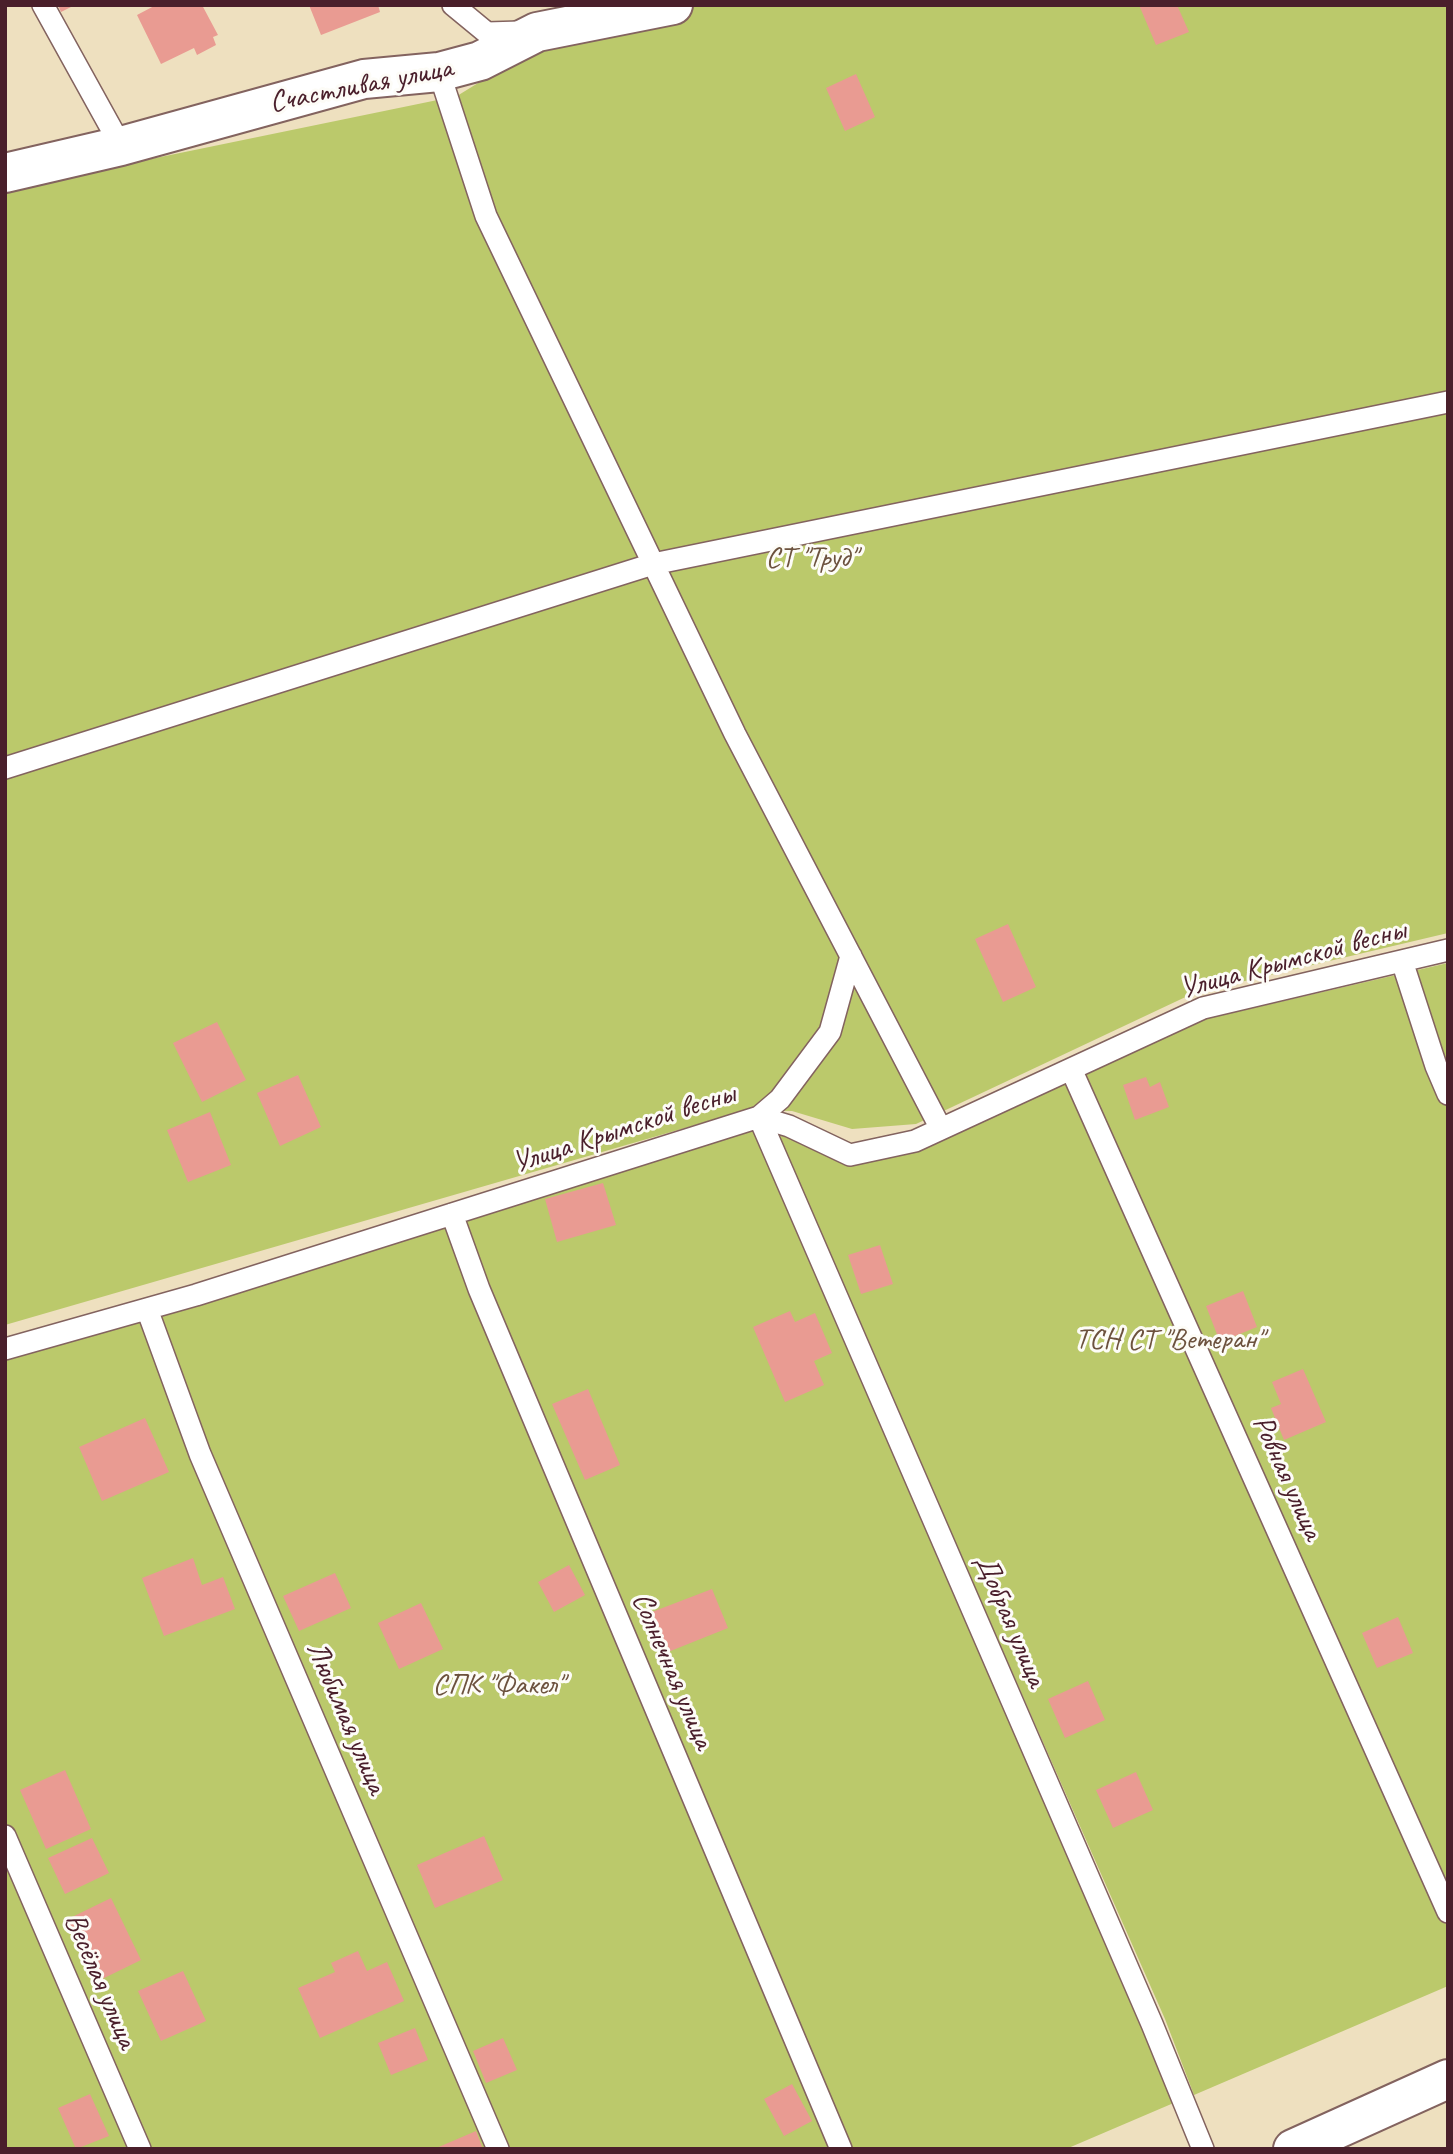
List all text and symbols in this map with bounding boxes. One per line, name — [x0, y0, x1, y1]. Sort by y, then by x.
street label: Счастливая улица — [267, 51, 455, 121]
park label: СТ "Труд" — [765, 540, 857, 576]
street label: Улица Крымской весны — [1176, 913, 1410, 1007]
street label: Улица Крымской весны — [508, 1076, 740, 1182]
park label: ТСН СТ "Ветеран" — [1075, 1322, 1263, 1358]
street label: Ровная улица — [1244, 1410, 1330, 1546]
street label: Добрая улица — [966, 1549, 1054, 1693]
street label: Солнечная улица — [623, 1587, 721, 1755]
street label: Любимая улица — [298, 1636, 394, 1800]
park label: СПК "Факел" — [432, 1667, 564, 1703]
street label: Весёлая улица — [55, 1908, 145, 2054]

